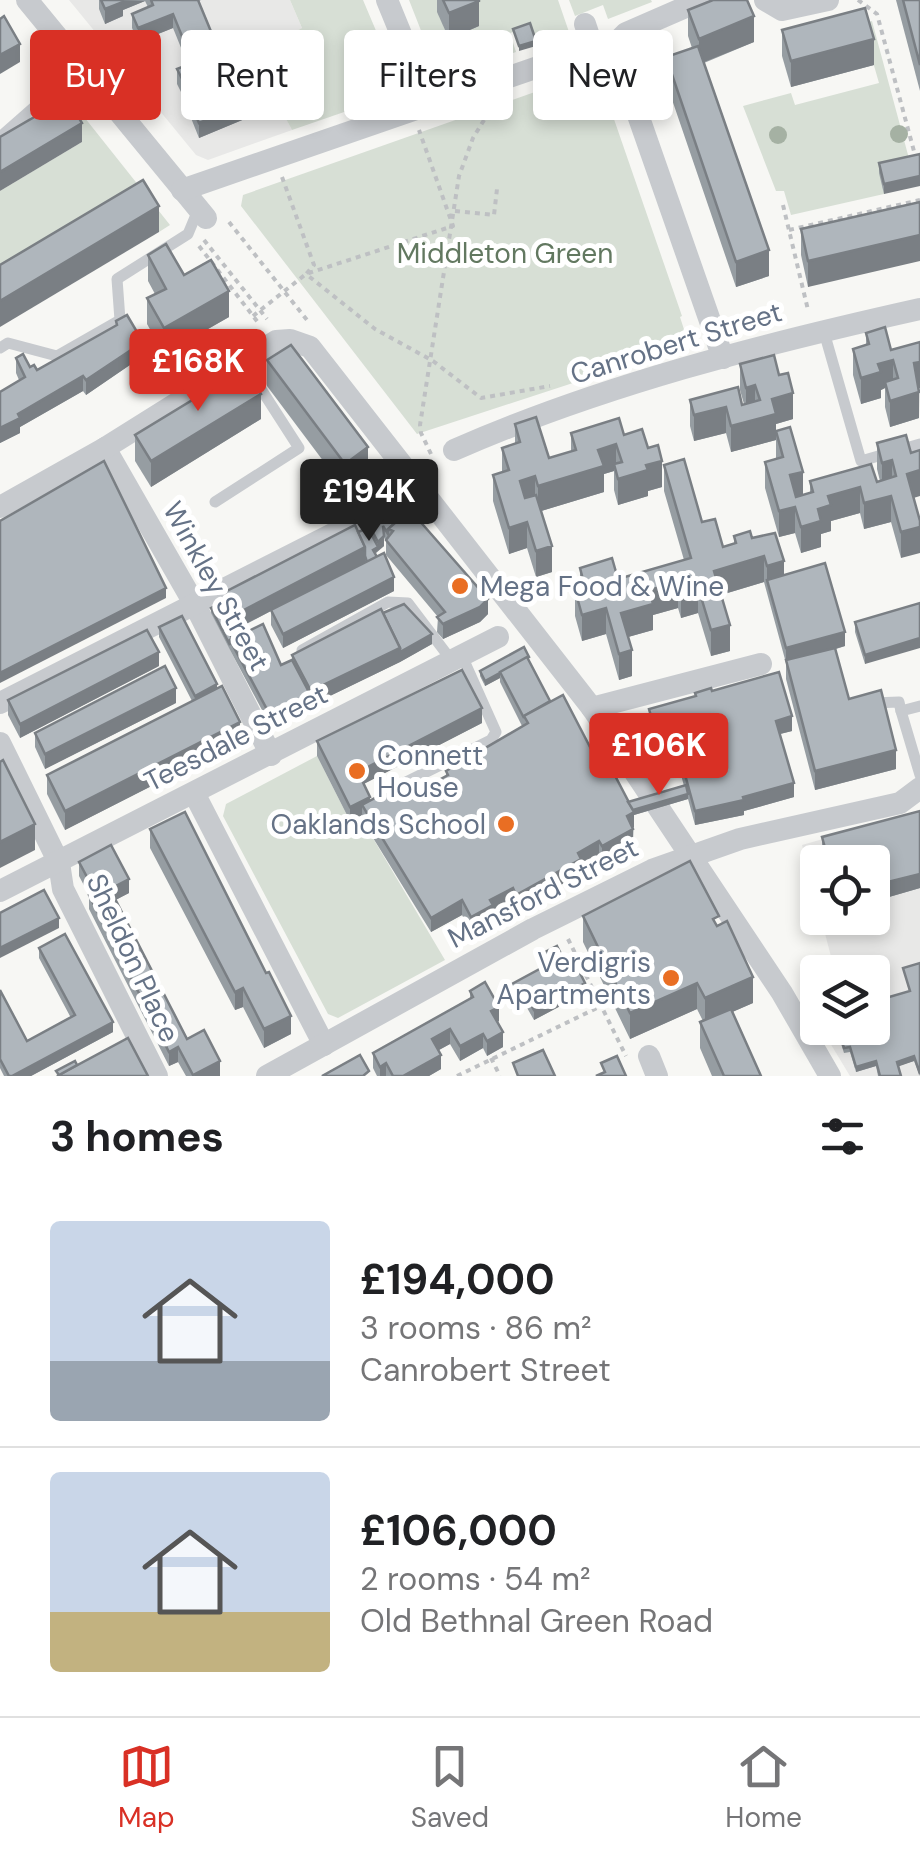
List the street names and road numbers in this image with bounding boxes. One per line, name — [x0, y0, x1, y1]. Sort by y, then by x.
street label: Canrobert Street — [566, 293, 786, 393]
street label: Winkley Street — [154, 495, 278, 677]
street label: Teesdale Street — [138, 676, 334, 800]
street label: Mansford Street — [442, 829, 644, 957]
street label: Sheldon Place — [78, 868, 188, 1048]

